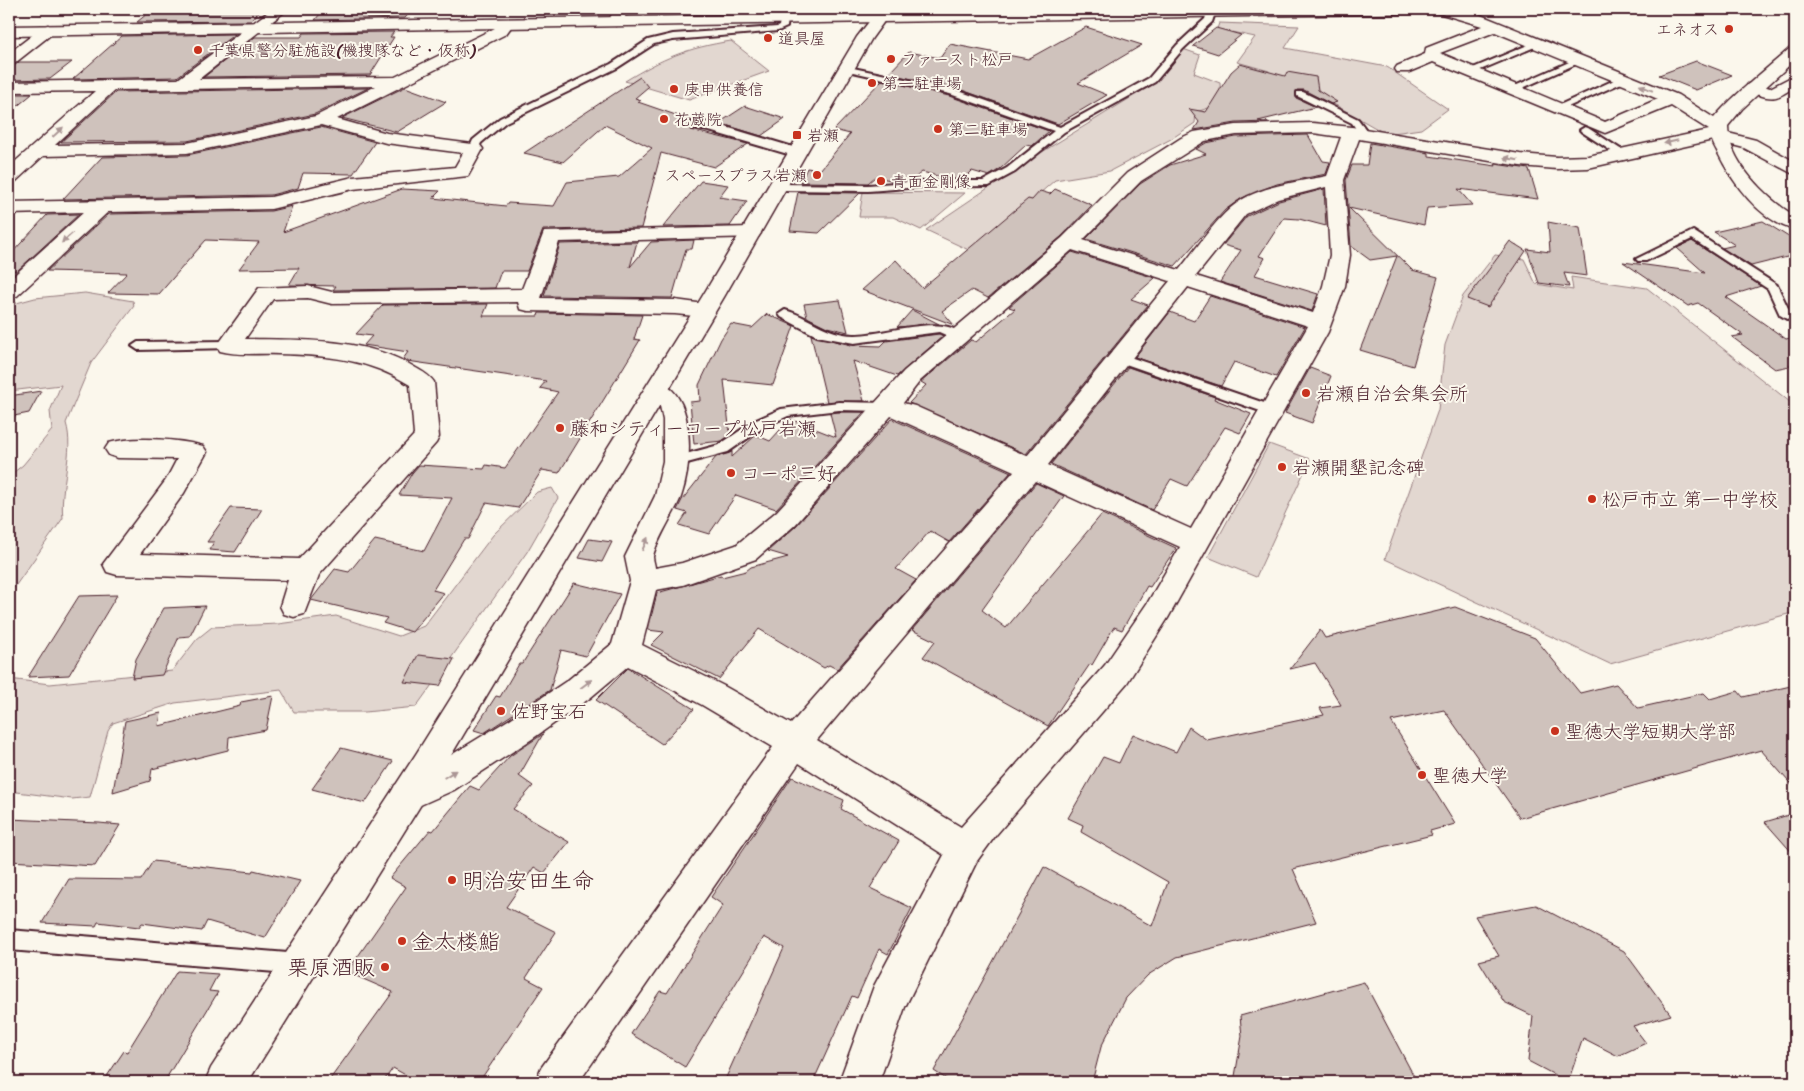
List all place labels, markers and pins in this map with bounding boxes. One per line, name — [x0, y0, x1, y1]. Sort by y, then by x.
place label: エネオス — [1656, 15, 1719, 44]
marker: エネオス — [1723, 23, 1735, 35]
place label: 道具屋 — [778, 24, 826, 53]
marker: 道具屋 — [762, 32, 774, 44]
place label: 千葉県警分駐施設(機捜隊など・仮称) — [208, 36, 477, 65]
marker: 千葉県警分駐施設(機捜隊など・仮称) — [192, 44, 204, 56]
place label: ファースト松戸 — [901, 45, 1013, 74]
marker: ファースト松戸 — [885, 53, 897, 65]
place label: 第一駐車場 — [882, 69, 962, 98]
place label: 庚申供養信 — [684, 75, 764, 104]
marker: 第一駐車場 — [866, 77, 878, 89]
marker: 庚申供養信 — [668, 83, 680, 95]
place label: 花蔵院 — [674, 105, 722, 134]
marker: 花蔵院 — [658, 113, 670, 125]
place label: 第二駐車場 — [948, 115, 1028, 144]
place label: 岩瀬 — [807, 121, 839, 150]
marker: 第二駐車場 — [932, 123, 944, 135]
marker: 岩瀬 — [791, 129, 803, 141]
place label: スペースプラス岩瀬 — [665, 161, 807, 190]
place label: 青面金剛像 — [891, 167, 971, 196]
marker: スペースプラス岩瀬 — [811, 169, 823, 181]
marker: 青面金剛像 — [875, 175, 887, 187]
place label: 岩瀬自治会集会所 — [1316, 377, 1468, 410]
marker: 岩瀬自治会集会所 — [1300, 387, 1312, 399]
place label: 藤和シティーコープ松戸岩瀬 — [570, 412, 816, 445]
marker: 藤和シティーコープ松戸岩瀬 — [554, 422, 566, 434]
place label: 岩瀬開墾記念碑 — [1292, 451, 1425, 484]
place label: コーポ三好 — [741, 457, 836, 490]
marker: 岩瀬開墾記念碑 — [1276, 461, 1288, 473]
marker: コーポ三好 — [725, 467, 737, 479]
place label: 松戸市立 第一中学校 — [1602, 483, 1778, 516]
marker: 松戸市立 第一中学校 — [1586, 493, 1598, 505]
place label: 佐野宝石 — [511, 695, 587, 728]
marker: 佐野宝石 — [495, 705, 507, 717]
place label: 聖徳大学短期大学部 — [1565, 715, 1736, 748]
marker: 聖徳大学短期大学部 — [1549, 725, 1561, 737]
place label: 聖徳大学 — [1432, 759, 1508, 792]
marker: 聖徳大学 — [1416, 769, 1428, 781]
place label: 明治安田生命 — [462, 861, 594, 900]
marker: 明治安田生命 — [446, 874, 458, 886]
place label: 金太楼鮨 — [412, 922, 500, 961]
marker: 金太楼鮨 — [396, 935, 408, 947]
place label: 栗原酒販 — [287, 948, 375, 987]
marker: 栗原酒販 — [379, 961, 391, 973]

